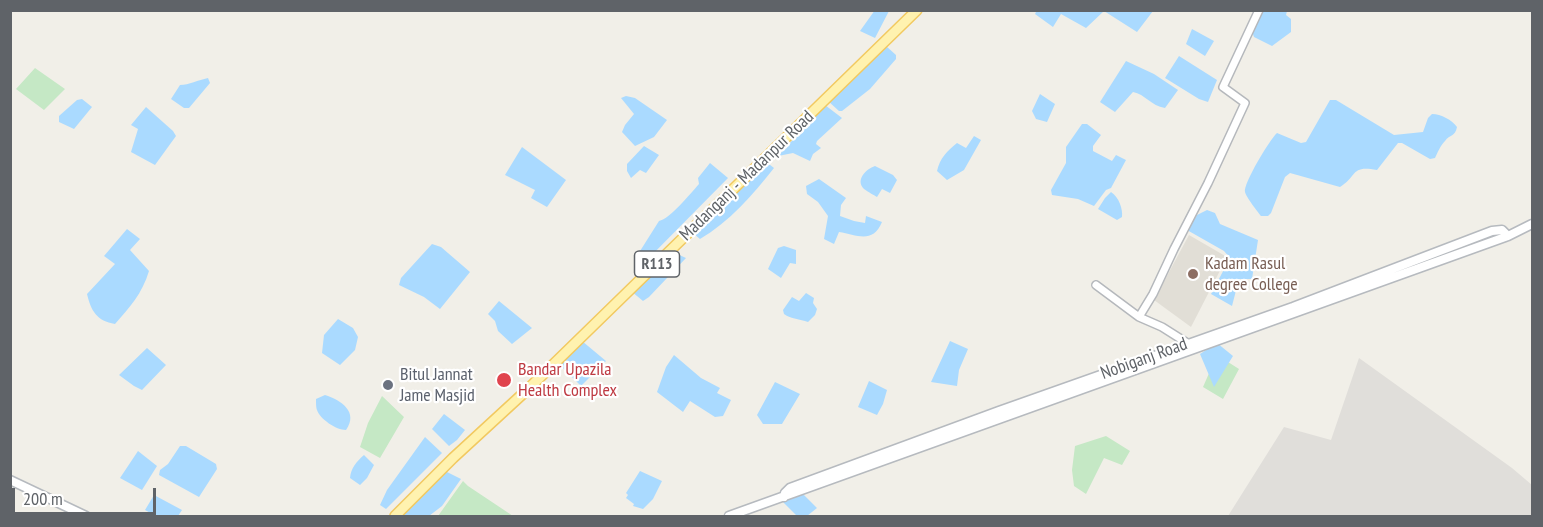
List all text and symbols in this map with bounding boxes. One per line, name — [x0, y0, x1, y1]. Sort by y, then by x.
street label: Madanganj - Madanpur Road — [676, 106, 818, 246]
road number: R113 — [634, 251, 680, 277]
place label: Kadam Rasul degree College — [1205, 253, 1298, 296]
marker: Kadam Rasul degree College — [1186, 267, 1200, 281]
street label: Nobiganj Road — [1098, 333, 1190, 385]
place label: Bandar Upazila Health Complex — [518, 359, 617, 401]
place label: Bitul Jannat Jame Masjid — [400, 364, 475, 406]
marker: Bandar Upazila Health Complex — [495, 371, 513, 389]
marker: Bitul Jannat Jame Masjid — [381, 378, 395, 392]
scale bar — [15, 476, 159, 514]
text: 200 m — [23, 487, 63, 510]

